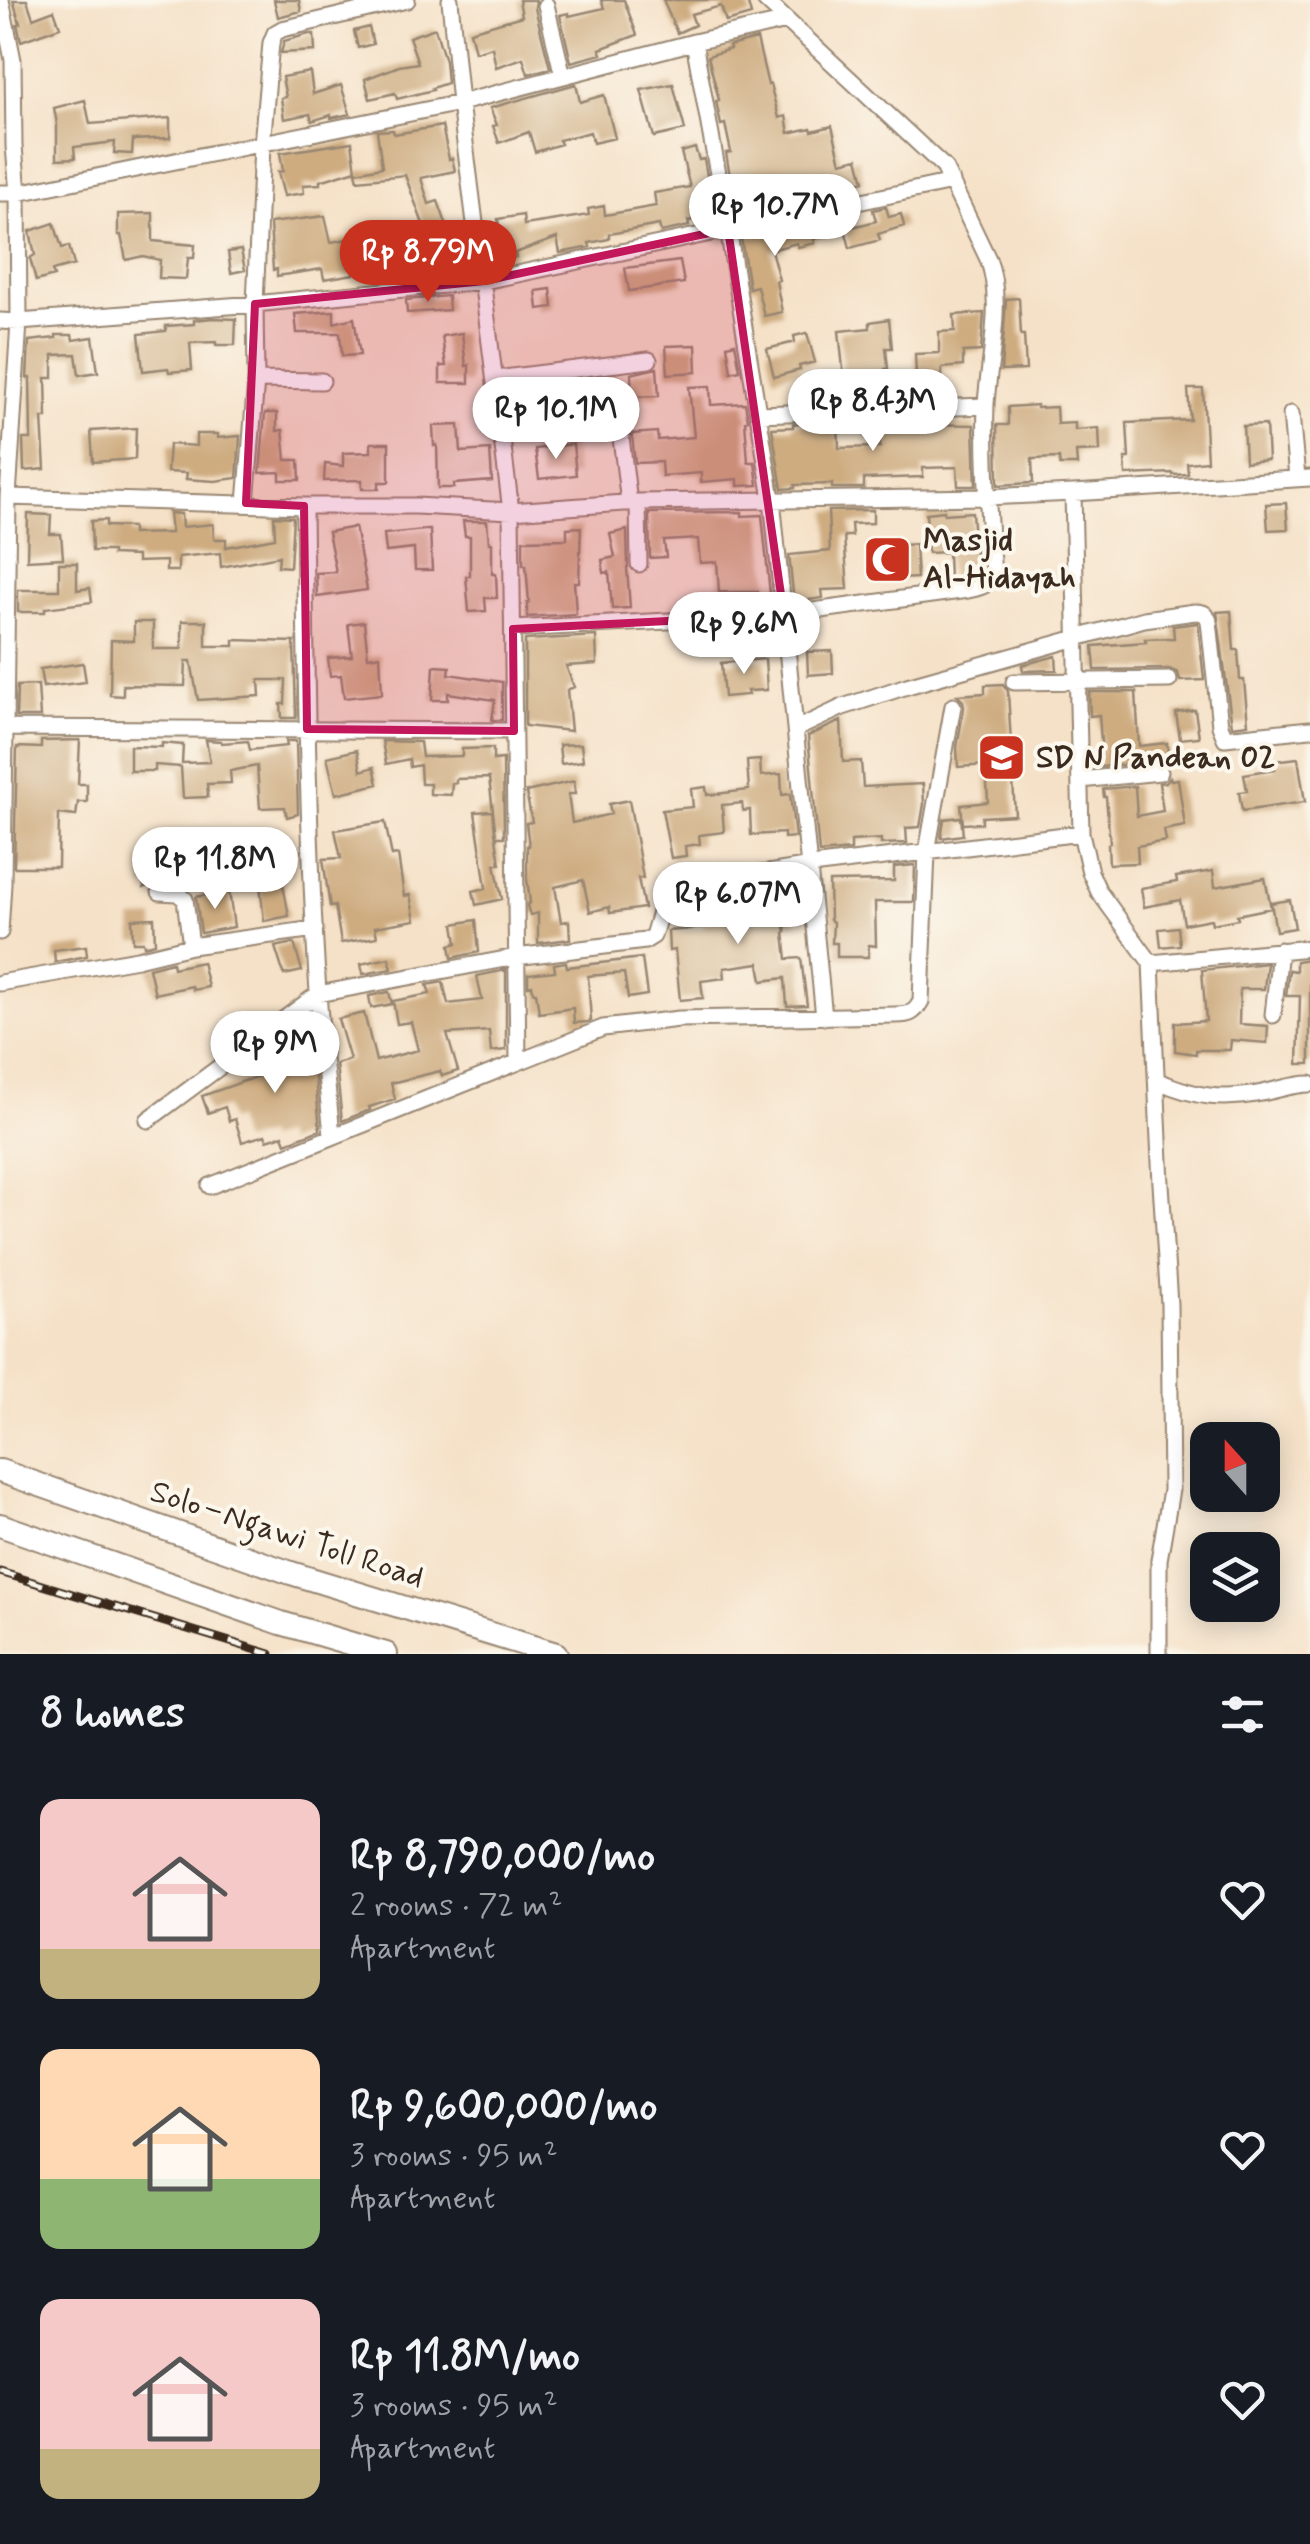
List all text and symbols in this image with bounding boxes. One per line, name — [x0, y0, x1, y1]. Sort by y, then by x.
pin: Rp 10.7M — [672, 174, 878, 259]
text: Rp 10.7M — [711, 185, 839, 227]
pin: Rp 8.79M — [325, 220, 531, 305]
text: Rp 8.79M — [362, 231, 494, 273]
pin: Rp 8.43M — [770, 369, 976, 454]
pin: Rp 10.1M — [453, 377, 659, 462]
text: Rp 8.43M — [810, 380, 936, 422]
text: Rp 10.1M — [495, 388, 617, 430]
place label: Masjid Al-Hidayah — [923, 520, 1076, 599]
mosque icon: Masjid Al-Hidayah — [862, 533, 914, 585]
pin: Rp 9.6M — [652, 592, 836, 677]
text: Rp 9.6M — [690, 603, 798, 645]
school or university icon: SD N Pandean 02 — [975, 732, 1027, 784]
place label: SD N Pandean 02 — [1036, 737, 1275, 779]
pin: Rp 11.8M — [112, 827, 318, 912]
text: Rp 11.8M — [154, 838, 276, 880]
pin: Rp 6.07M — [635, 862, 841, 947]
text: Rp 6.07M — [675, 873, 801, 915]
pin: Rp 9M — [205, 1011, 345, 1096]
text: Rp 9M — [232, 1022, 318, 1064]
north arrow — [1190, 1422, 1280, 1512]
map controls — [1190, 1422, 1280, 1622]
street label: Solo–Ngawi Toll Road — [144, 1471, 429, 1602]
button: layers — [1190, 1532, 1280, 1622]
text: 8 homes — [40, 1687, 185, 1742]
icon: filters — [1215, 1687, 1270, 1742]
text: Rp 8,790,000/mo — [350, 1830, 655, 1885]
icon: home — [120, 1839, 240, 1959]
icon: heart — [1215, 1872, 1270, 1927]
text: 2 rooms · 72 m² — [350, 1885, 563, 1927]
text: Apartment — [350, 1927, 495, 1969]
text: Rp 9,600,000/mo — [350, 2080, 657, 2135]
icon: home — [120, 2089, 240, 2209]
icon: heart — [1215, 2122, 1270, 2177]
text: 3 rooms · 95 m² — [350, 2135, 558, 2177]
text: Apartment — [350, 2177, 495, 2219]
text: Rp 11.8M/mo — [350, 2330, 580, 2385]
icon: home — [120, 2339, 240, 2459]
icon: heart — [1215, 2372, 1270, 2427]
text: 3 rooms · 95 m² — [350, 2385, 558, 2427]
text: Apartment — [350, 2427, 495, 2469]

